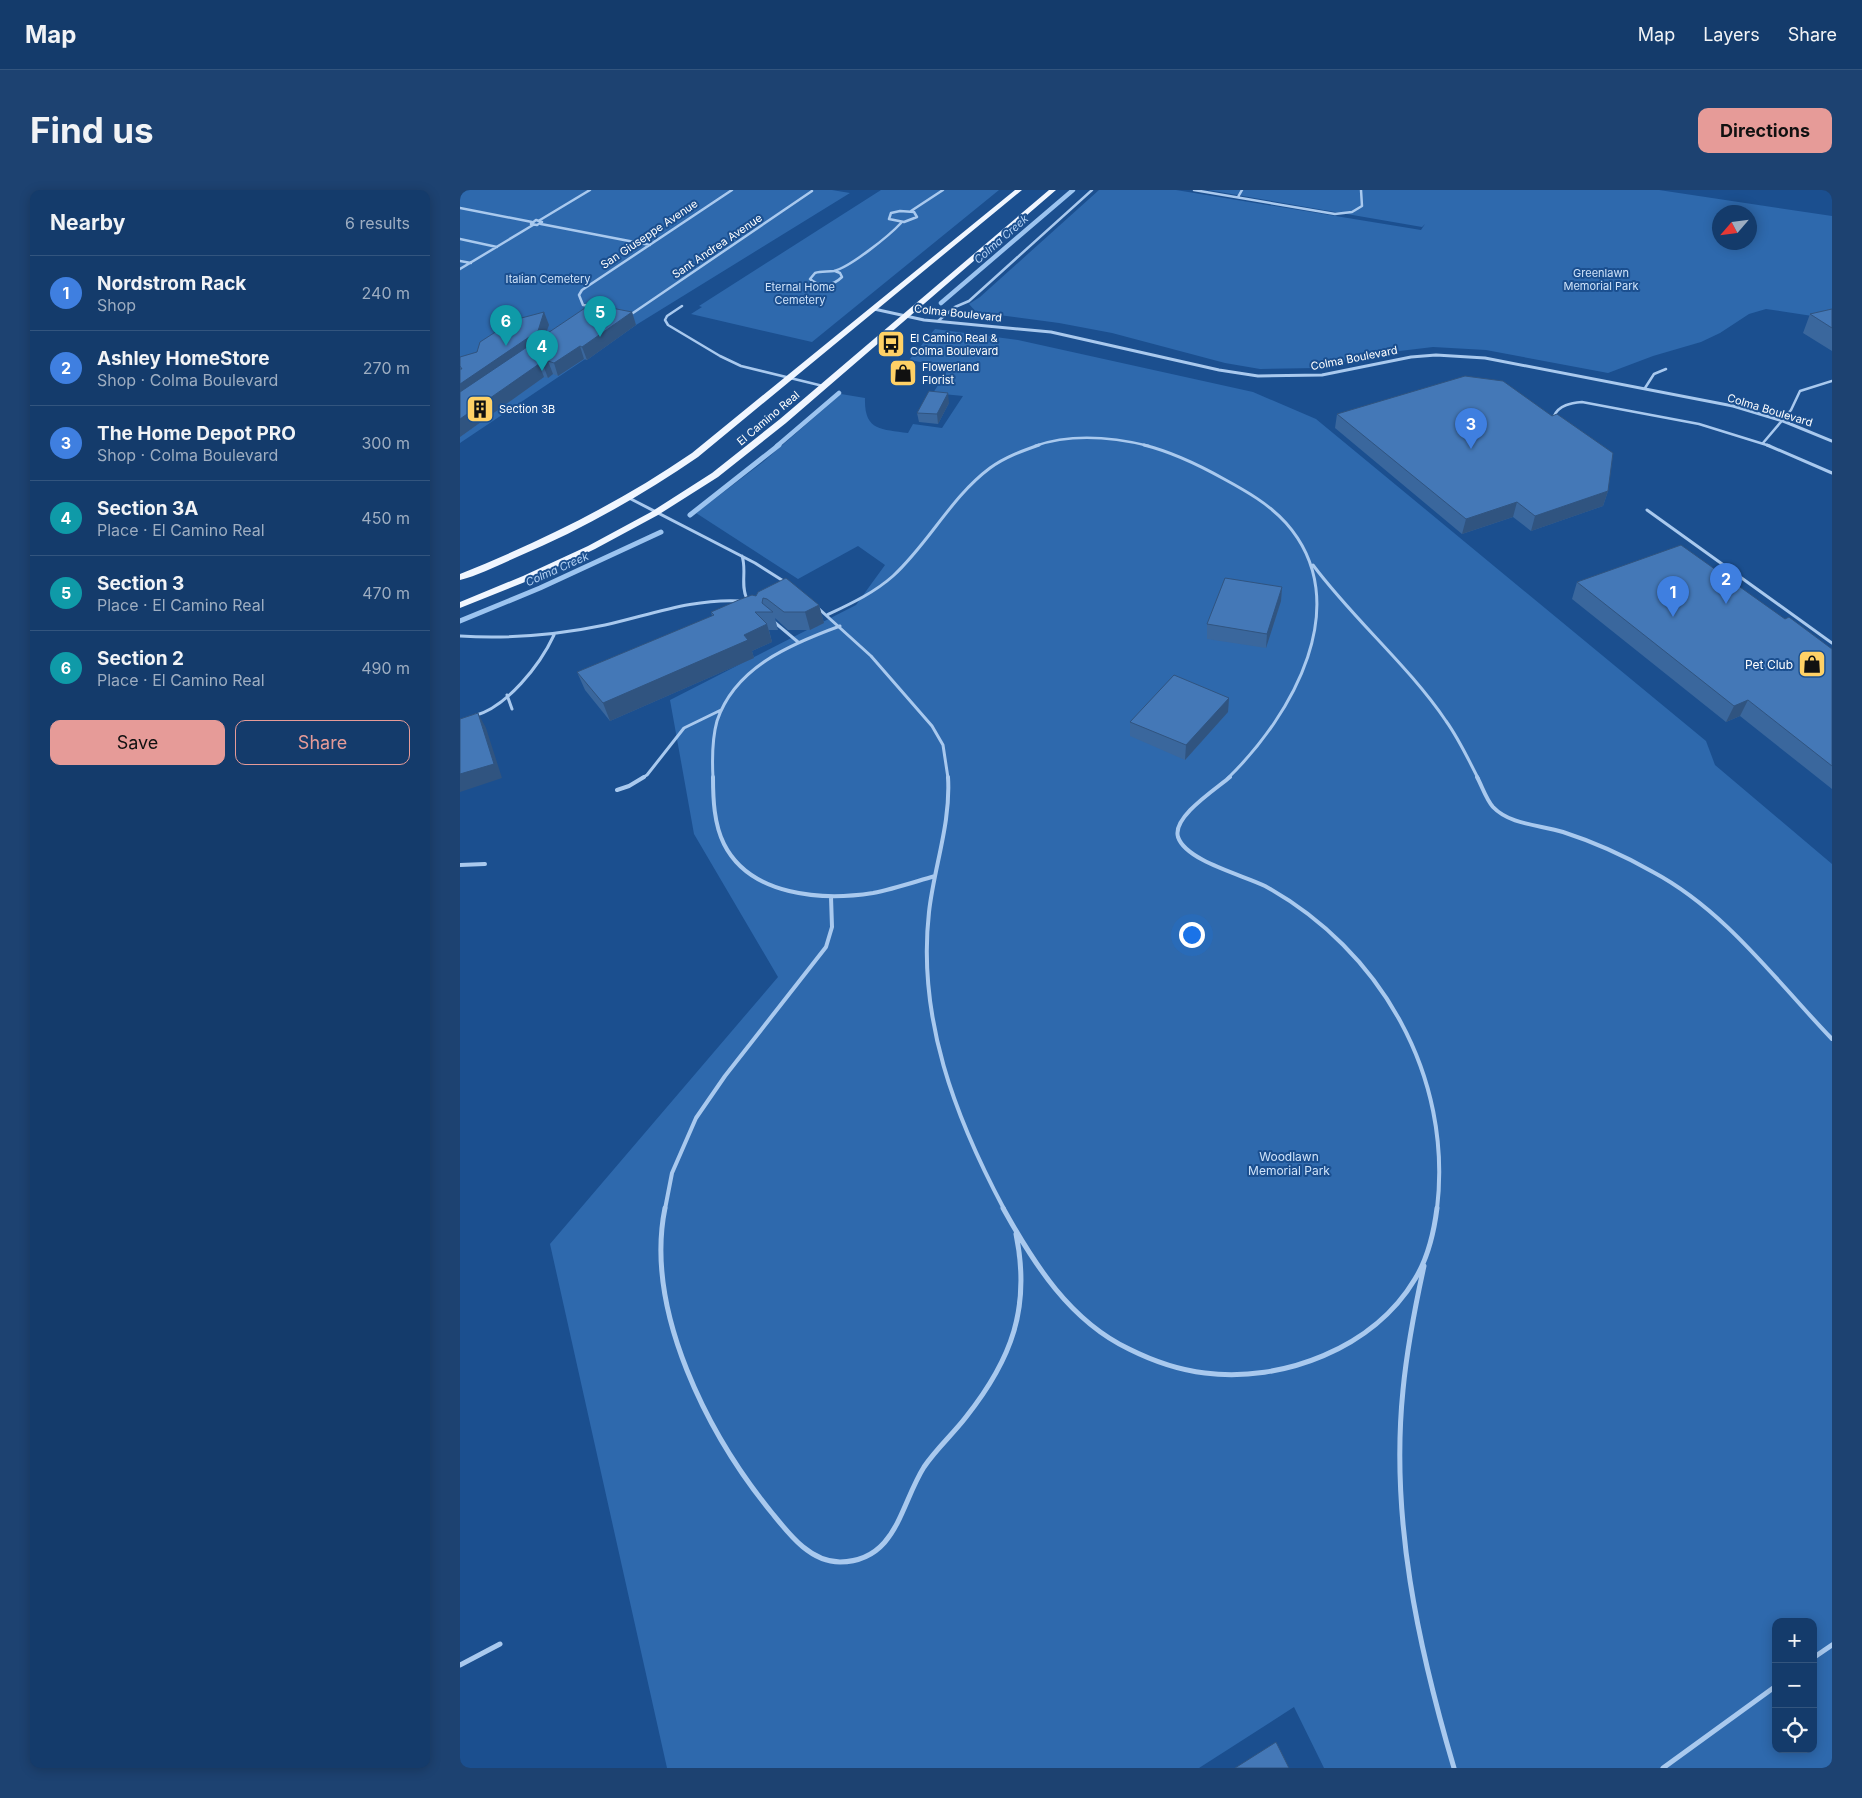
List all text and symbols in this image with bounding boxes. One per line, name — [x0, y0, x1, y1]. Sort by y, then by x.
text: Map — [25, 20, 76, 49]
text: Map — [1638, 24, 1675, 45]
text: Layers — [1703, 24, 1760, 45]
text: Share — [1788, 24, 1837, 45]
button: Directions — [1698, 108, 1832, 153]
text: Find us — [30, 109, 154, 151]
street label: San Giuseppe Avenue — [598, 196, 700, 272]
north arrow — [1712, 205, 1757, 250]
text: Nearby — [50, 210, 125, 235]
street label: Sant Andrea Avenue — [669, 211, 765, 281]
water label: Colma Creek — [971, 211, 1032, 266]
text: 6 results — [345, 213, 410, 233]
park label: Greenlawn Memorial Park — [1563, 266, 1639, 293]
text: Nordstrom Rack — [97, 272, 246, 295]
park label: Italian Cemetery — [506, 272, 590, 286]
park label: Eternal Home Cemetery — [765, 280, 835, 307]
text: 1 — [63, 283, 69, 303]
text: 240 m — [362, 283, 410, 303]
text: Shop — [97, 295, 136, 315]
pin: 5 — [584, 296, 616, 337]
street label: Colma Boulevard — [913, 301, 1003, 325]
pin: 6 — [490, 305, 522, 346]
bus stop icon: El Camino Real & Colma Boulevard — [876, 329, 906, 359]
pin: 4 — [526, 330, 558, 371]
place label: El Camino Real & Colma Boulevard — [910, 331, 998, 358]
street label: Colma Boulevard — [1309, 343, 1399, 373]
text: Ashley HomeStore — [97, 347, 269, 370]
text: 2 — [61, 358, 71, 378]
text: 270 m — [363, 358, 410, 378]
shop icon: Flowerland Florist — [888, 358, 918, 388]
place label: Flowerland Florist — [922, 360, 979, 387]
text: Shop · Colma Boulevard — [97, 370, 278, 390]
street label: El Camino Real — [734, 388, 802, 448]
street label: Colma Boulevard — [1726, 390, 1814, 430]
building icon: Section 3B — [465, 394, 495, 424]
place label: Section 3B — [499, 402, 555, 416]
pin: 3 — [1455, 408, 1487, 449]
text: The Home Depot PRO — [97, 422, 296, 445]
text: 3 — [61, 433, 71, 453]
text: 300 m — [361, 433, 410, 453]
text: Shop · Colma Boulevard — [97, 445, 278, 465]
text: Section 3A — [97, 497, 198, 520]
text: 4 — [61, 508, 71, 528]
text: 450 m — [361, 508, 410, 528]
text: Place · El Camino Real — [97, 520, 265, 540]
water label: Colma Creek — [523, 548, 592, 589]
pin: 2 — [1710, 563, 1742, 604]
text: Section 3 — [97, 572, 184, 595]
pin: 1 — [1657, 576, 1689, 617]
text: 5 — [61, 583, 71, 603]
text: 470 m — [362, 583, 410, 603]
text: Place · El Camino Real — [97, 595, 265, 615]
text: Section 2 — [97, 647, 184, 670]
shop icon: Pet Club — [1797, 649, 1827, 679]
place label: Pet Club — [1745, 657, 1793, 672]
text: 6 — [61, 658, 71, 678]
text: 490 m — [361, 658, 410, 678]
text: Place · El Camino Real — [97, 670, 265, 690]
button: Save — [50, 720, 225, 765]
button: Share — [235, 720, 410, 765]
your location — [1179, 922, 1205, 948]
park label: Woodlawn Memorial Park — [1248, 1149, 1330, 1178]
map controls — [1772, 1618, 1817, 1753]
button: + — [1772, 1618, 1817, 1663]
button: − — [1772, 1663, 1817, 1708]
button: locate — [1772, 1708, 1817, 1753]

